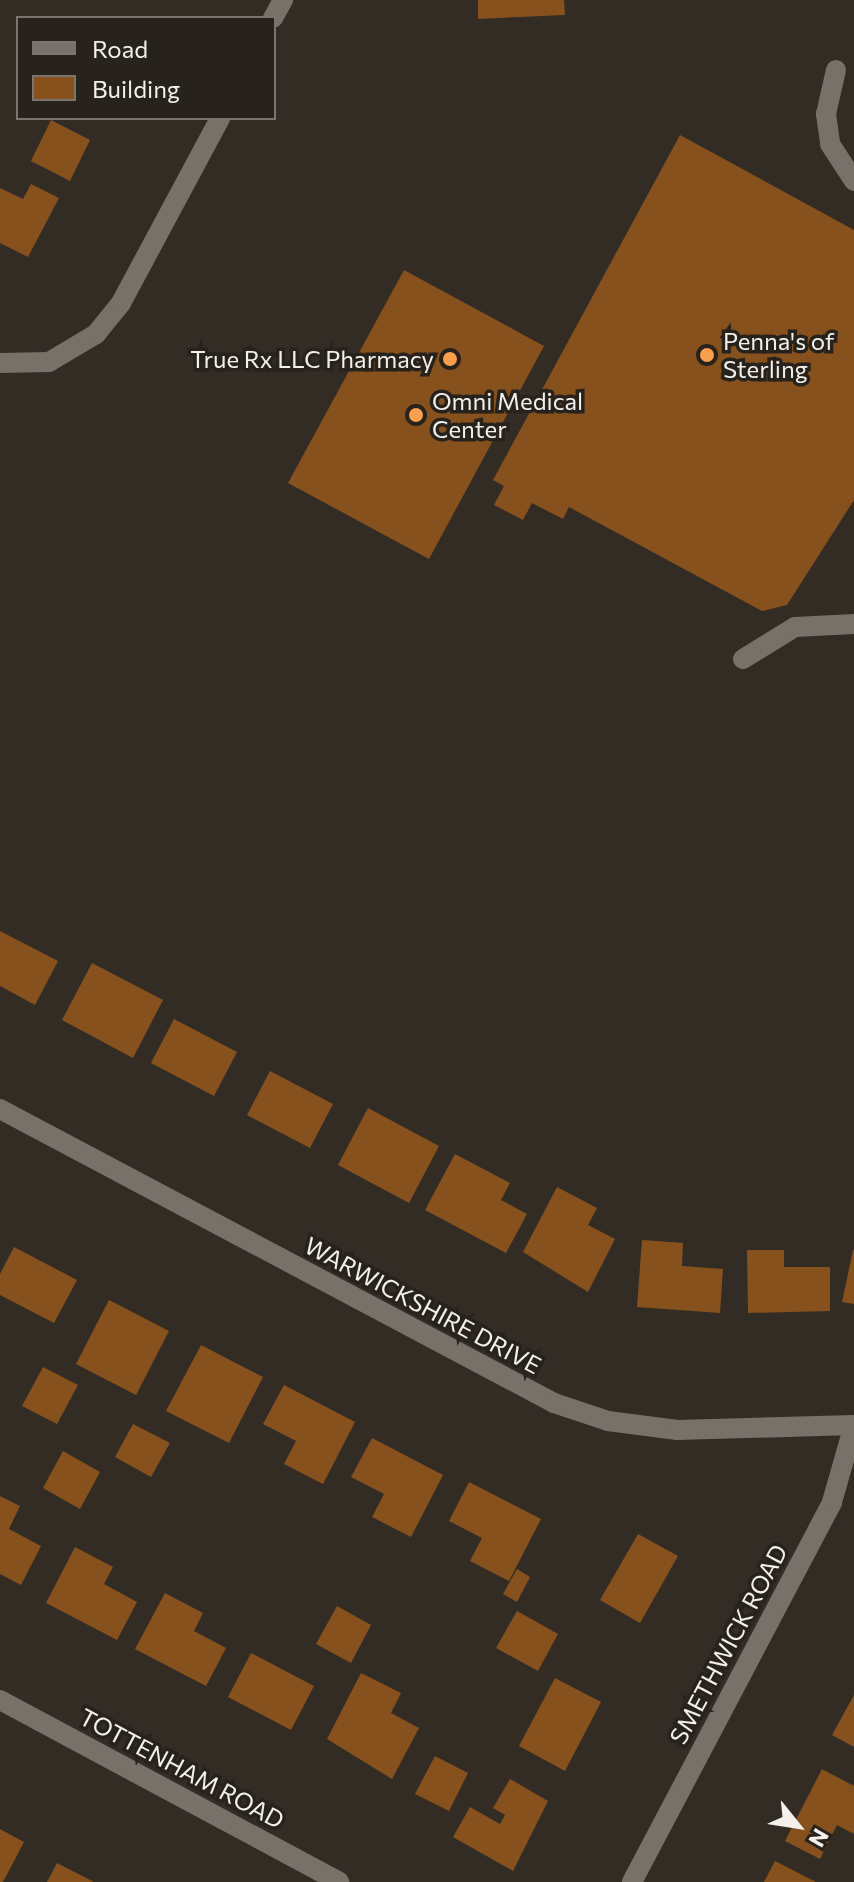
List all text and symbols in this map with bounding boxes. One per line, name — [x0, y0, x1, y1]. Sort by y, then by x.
legend — [16, 16, 276, 120]
text: Road — [92, 34, 148, 63]
text: Building — [92, 74, 180, 103]
place label: Penna's of Sterling — [723, 327, 834, 383]
place label: True Rx LLC Pharmacy — [190, 345, 434, 373]
marker: Penna's of Sterling — [698, 346, 716, 364]
marker: True Rx LLC Pharmacy — [441, 350, 459, 368]
place label: Omni Medical Center — [432, 387, 583, 443]
marker: Omni Medical Center — [407, 406, 425, 424]
street label: WARWICKSHIRE DRIVE — [300, 1230, 546, 1380]
street label: SMETHWICK ROAD — [663, 1539, 793, 1749]
street label: TOTTENHAM ROAD — [75, 1702, 289, 1834]
north arrow — [758, 1786, 838, 1866]
text: N — [803, 1824, 835, 1852]

